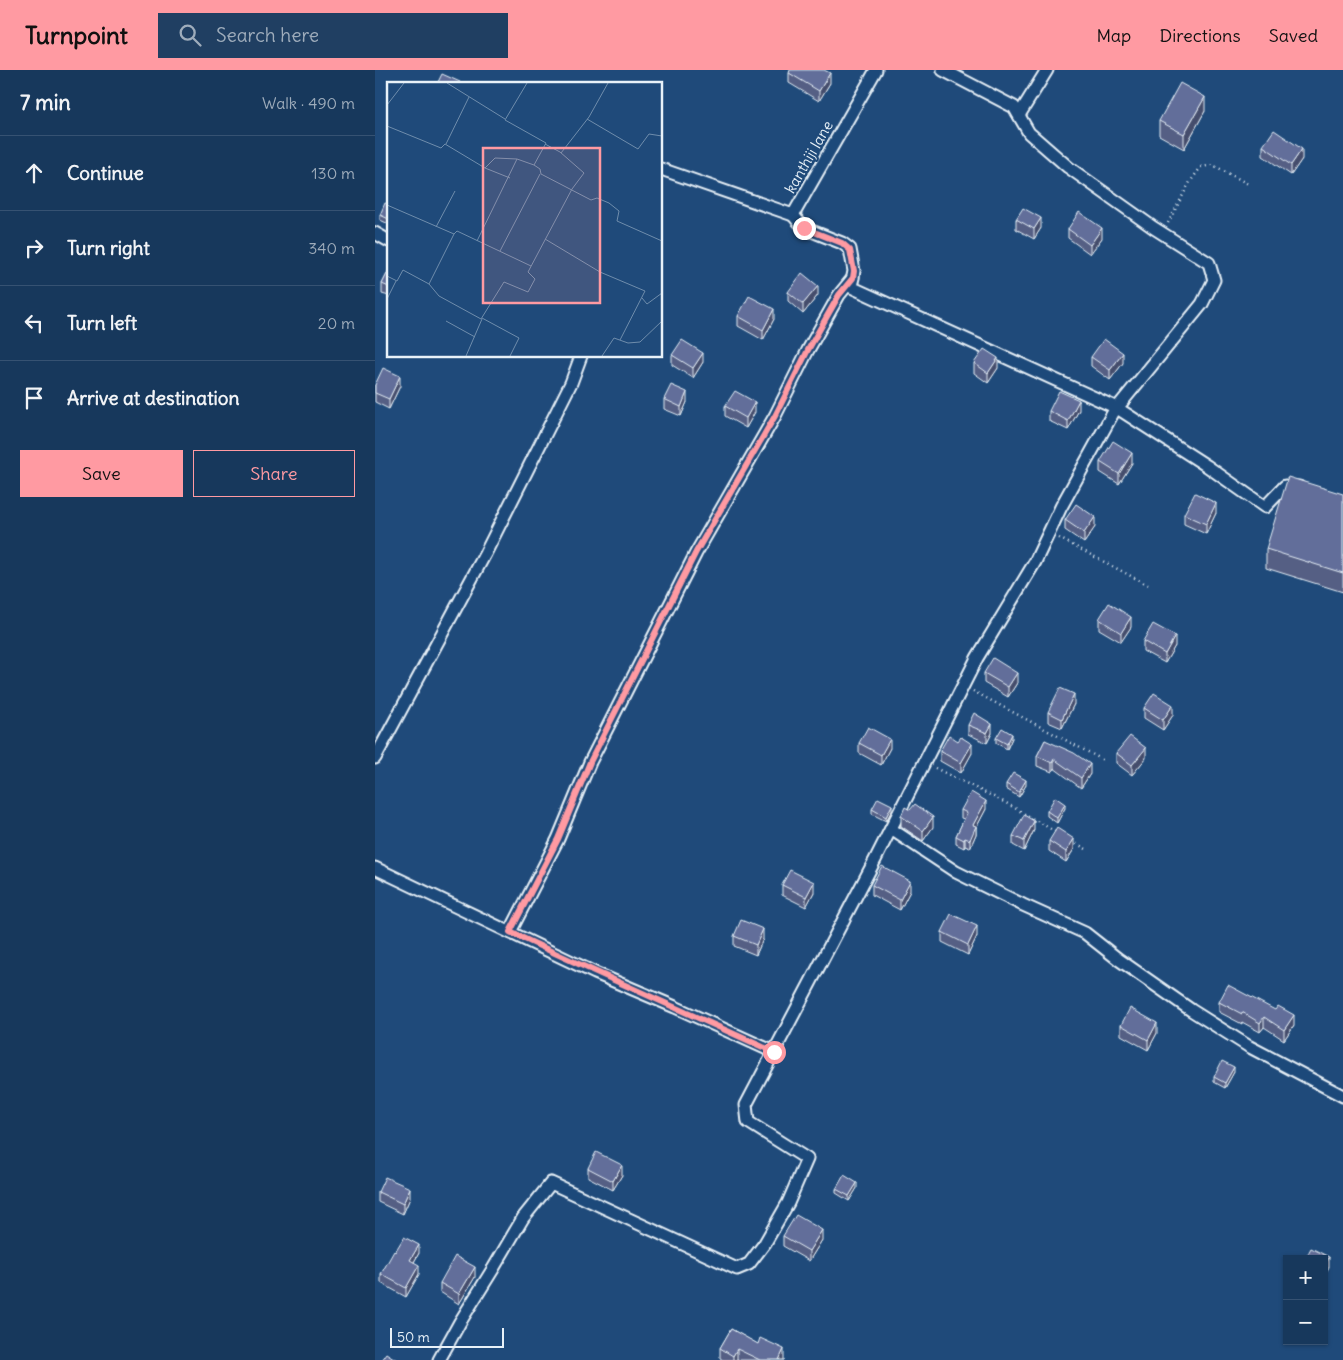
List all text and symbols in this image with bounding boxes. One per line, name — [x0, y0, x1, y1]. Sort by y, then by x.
search box — [158, 13, 508, 58]
text: Turnpoint — [25, 20, 128, 50]
icon: search — [176, 21, 204, 49]
text: Search here — [216, 23, 319, 47]
text: Map — [1096, 24, 1131, 47]
text: Directions — [1159, 24, 1241, 47]
text: Saved — [1269, 24, 1318, 47]
inset map — [387, 82, 663, 358]
text: 7 min — [20, 89, 71, 116]
text: Walk · 490 m — [262, 93, 355, 113]
street label: kanthiji lane — [780, 117, 837, 196]
icon: ahead — [20, 159, 48, 187]
text: Continue — [67, 161, 144, 185]
text: 130 m — [311, 163, 355, 183]
route end — [793, 217, 816, 240]
icon: right — [20, 234, 48, 262]
text: Turn right — [67, 236, 150, 260]
text: 340 m — [308, 238, 355, 258]
icon: left — [20, 309, 48, 337]
text: Turn left — [67, 311, 137, 335]
text: 20 m — [318, 313, 355, 333]
icon: arrive — [20, 384, 48, 412]
text: Arrive at destination — [67, 386, 240, 410]
button: Save — [20, 450, 183, 497]
button: Share — [193, 450, 355, 497]
route start — [763, 1041, 786, 1064]
map controls — [1283, 1255, 1328, 1345]
button: + — [1283, 1255, 1328, 1300]
button: − — [1283, 1300, 1328, 1345]
scale bar — [390, 1325, 504, 1348]
text: 50 m — [397, 1328, 430, 1346]

